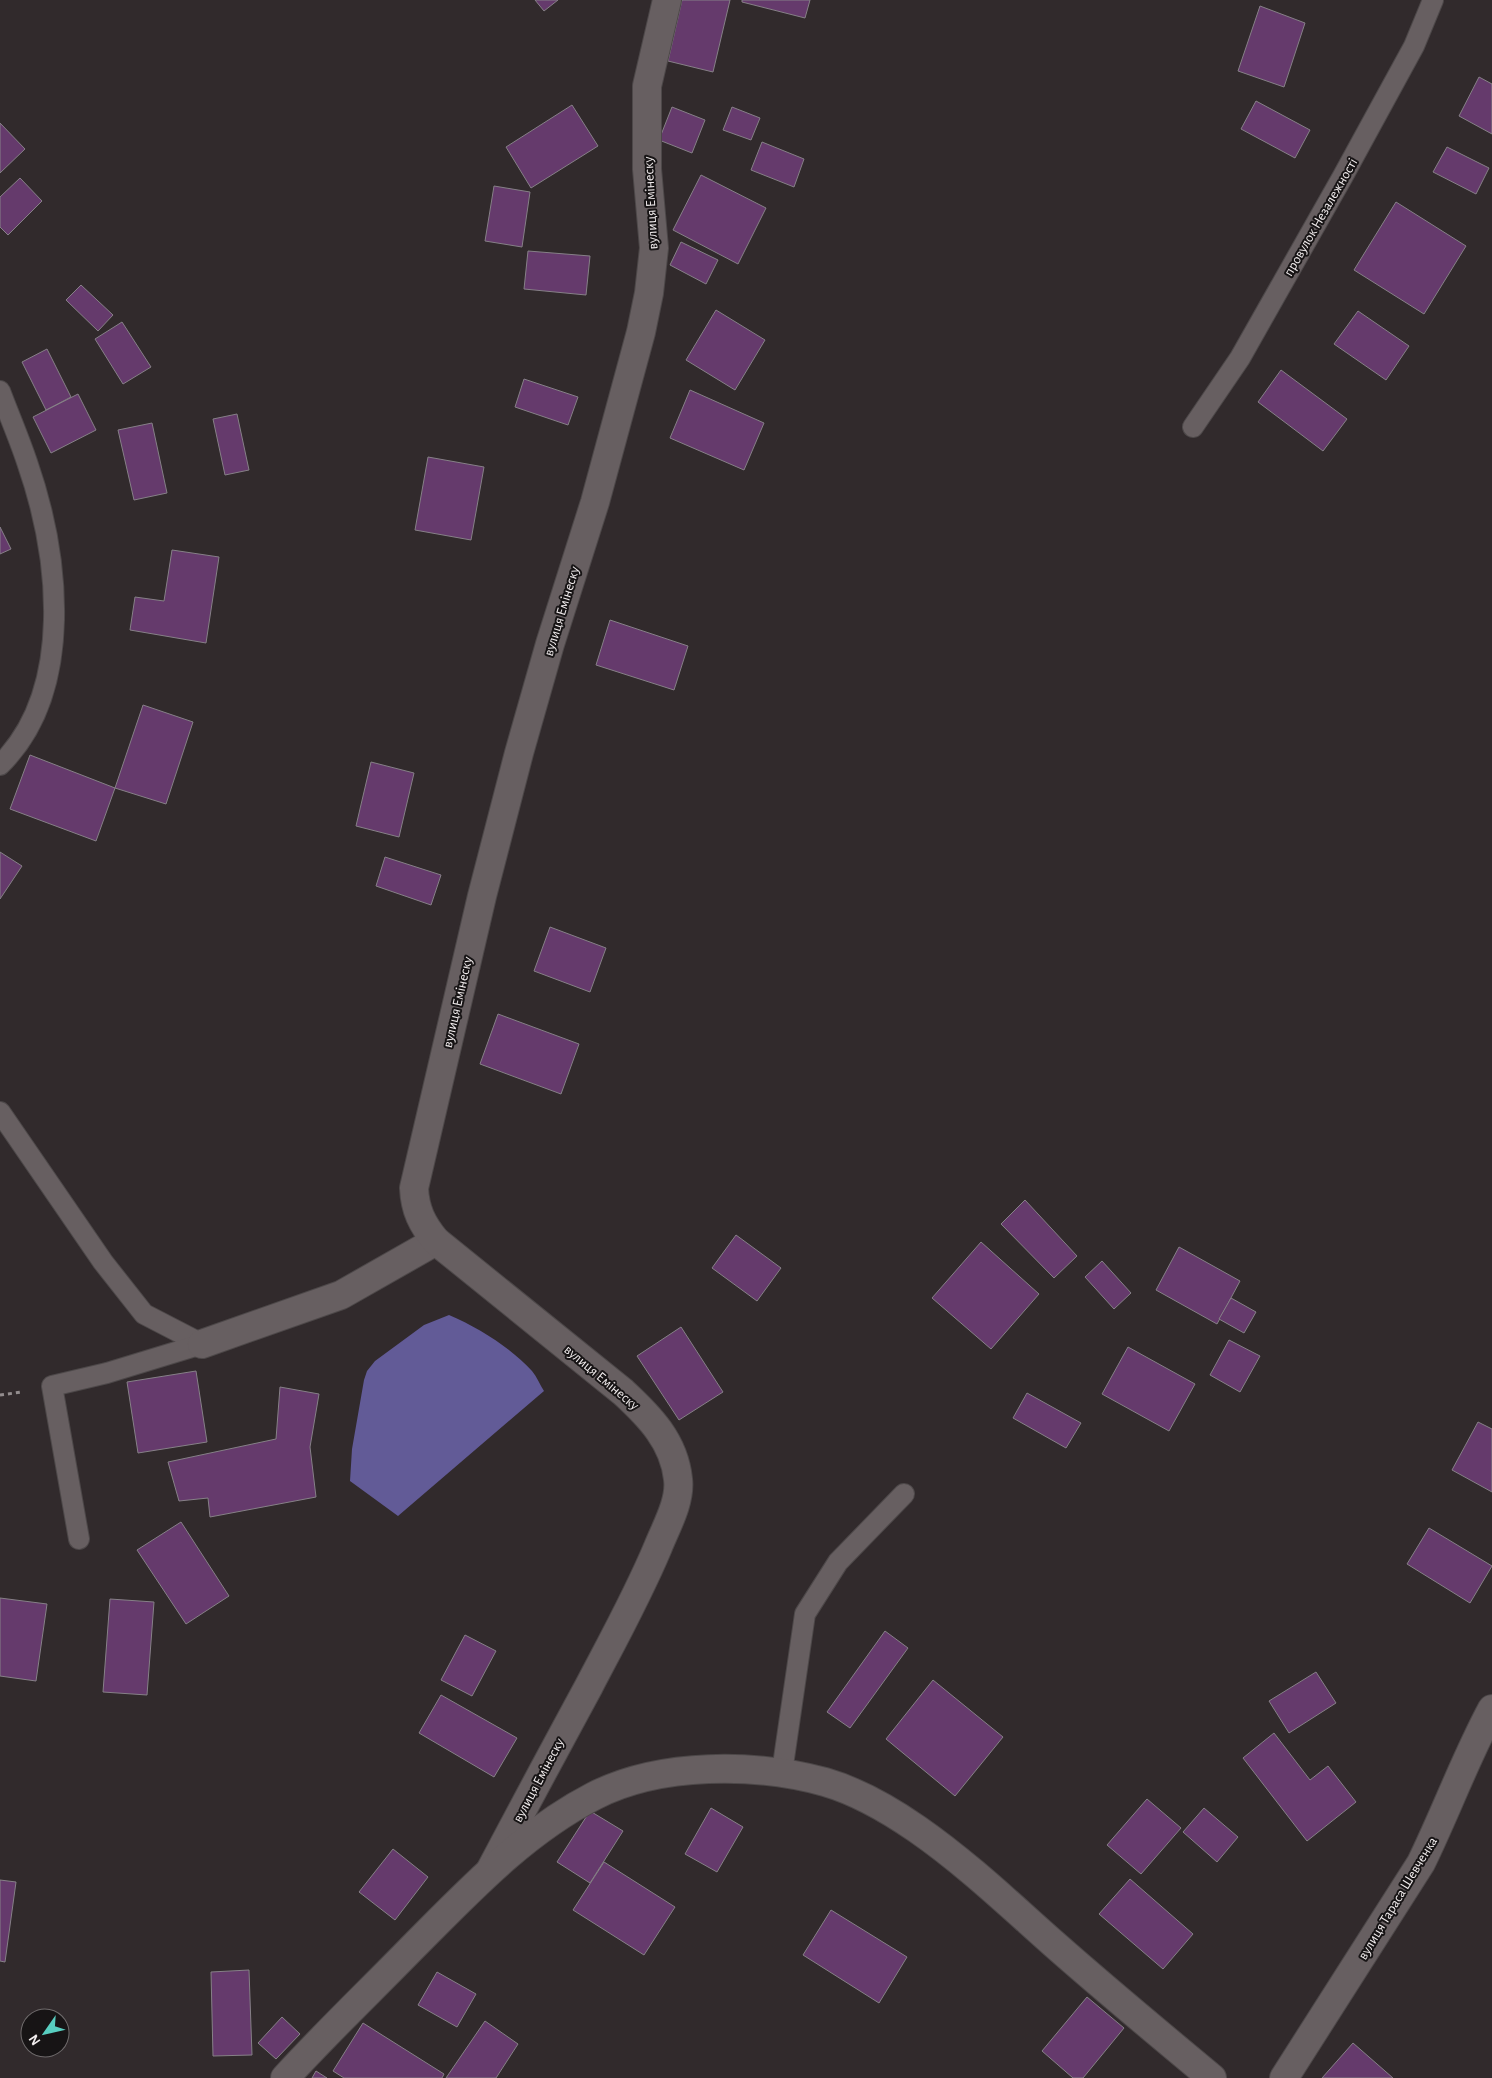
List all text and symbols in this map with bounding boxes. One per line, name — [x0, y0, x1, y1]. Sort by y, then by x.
street label: вулиця Емінеску — [642, 156, 660, 250]
street label: провулок Незалежності — [1281, 156, 1360, 279]
street label: вулиця Емінеску — [542, 565, 582, 658]
street label: вулиця Емінеску — [441, 955, 475, 1049]
street label: вулиця Емінеску — [561, 1343, 641, 1413]
street label: вулиця Емінеску — [511, 1736, 567, 1825]
street label: вулиця Тараса Шевченка — [1356, 1834, 1440, 1962]
north arrow — [20, 2008, 70, 2058]
text: N — [27, 2032, 44, 2048]

